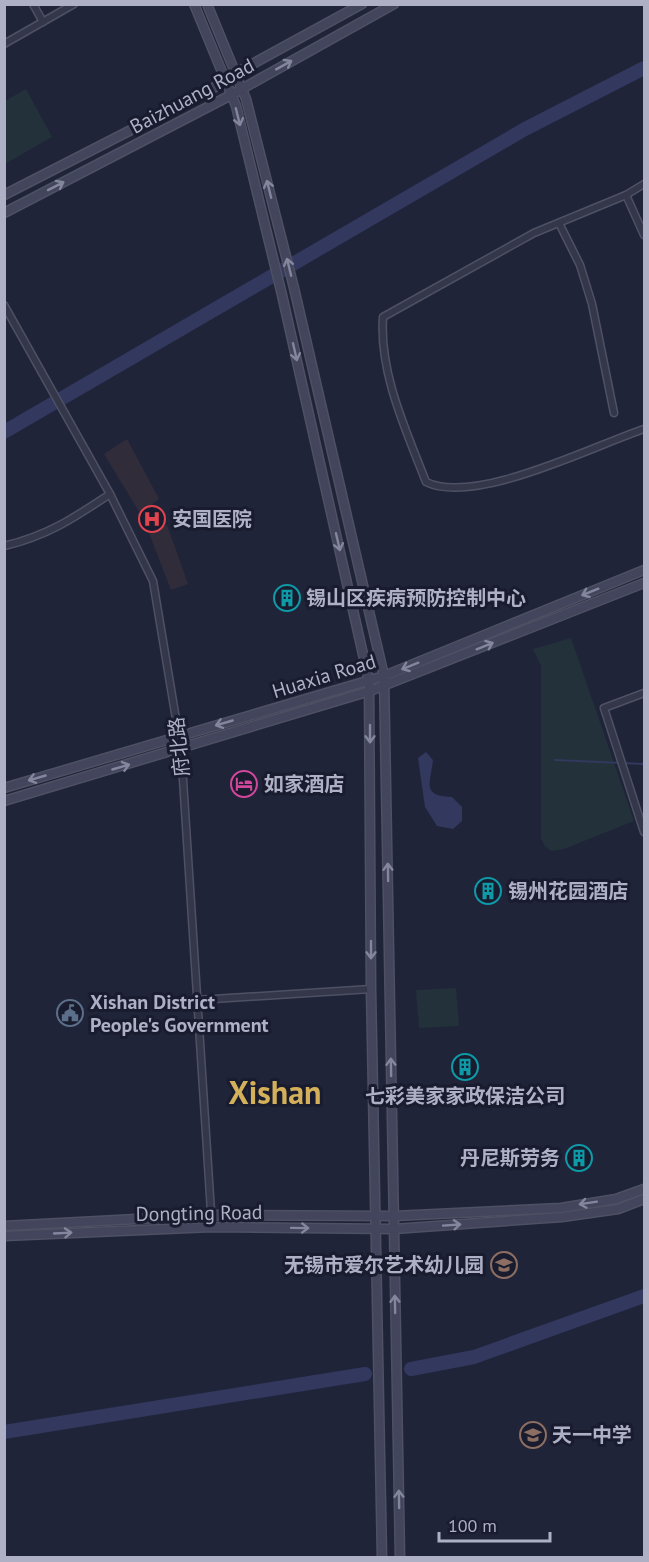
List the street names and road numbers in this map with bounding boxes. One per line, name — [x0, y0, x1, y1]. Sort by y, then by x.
street label: Baizhuang Road — [125, 52, 259, 140]
street label: Huaxia Road — [269, 648, 379, 704]
street label: 府北路 — [163, 716, 195, 778]
street label: Dongting Road — [135, 1199, 263, 1227]

